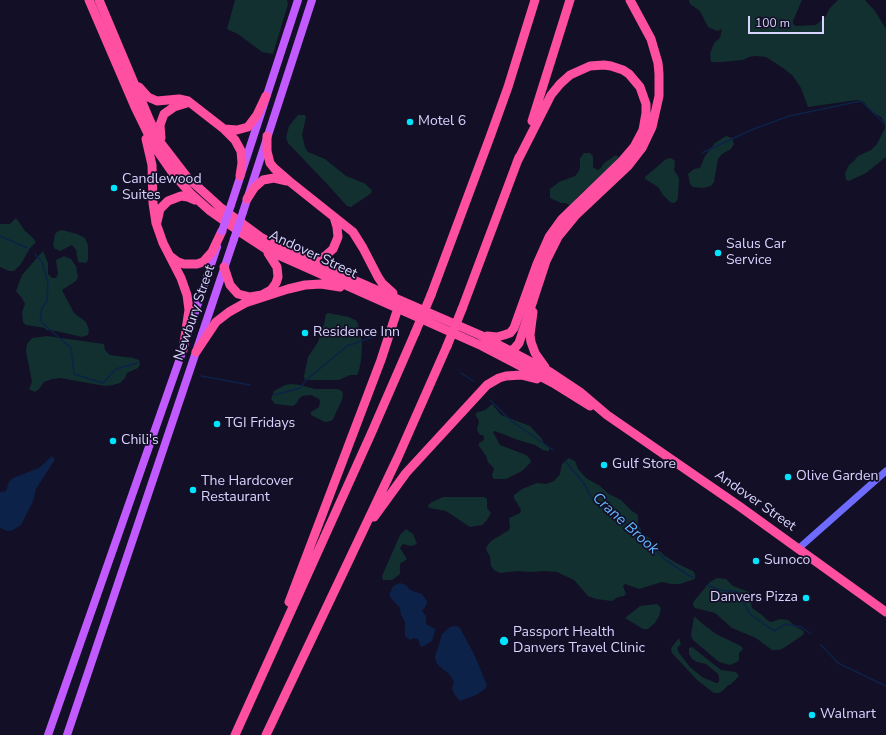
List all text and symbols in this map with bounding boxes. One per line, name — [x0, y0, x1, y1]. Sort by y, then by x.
scale bar — [750, 8, 826, 34]
text: 100 m — [755, 15, 790, 31]
place label: Motel 6 — [418, 114, 466, 130]
marker: Motel 6 — [405, 117, 415, 127]
place label: Candlewood Suites — [122, 172, 202, 204]
marker: Candlewood Suites — [109, 183, 119, 193]
street label: Andover Street — [266, 227, 360, 283]
place label: Salus Car Service — [726, 237, 786, 270]
marker: Salus Car Service — [713, 248, 723, 258]
street label: Newbury Street — [171, 263, 219, 363]
place label: Residence Inn — [313, 325, 400, 341]
marker: Residence Inn — [300, 328, 310, 338]
place label: TGI Fridays — [225, 416, 295, 432]
marker: TGI Fridays — [212, 419, 222, 429]
place label: Chili's — [121, 433, 159, 449]
marker: Chili's — [108, 436, 118, 446]
place label: Gulf Store — [612, 457, 676, 473]
marker: Gulf Store — [599, 460, 609, 470]
street label: Andover Street — [711, 467, 799, 535]
place label: Olive Garden — [796, 469, 878, 485]
marker: Olive Garden — [783, 472, 793, 482]
place label: The Hardcover Restaurant — [201, 474, 293, 506]
marker: The Hardcover Restaurant — [188, 485, 198, 495]
water label: Crane Brook — [588, 489, 662, 559]
place label: Sunoco — [764, 553, 810, 569]
marker: Sunoco — [751, 556, 761, 566]
place label: Danvers Pizza — [710, 590, 798, 606]
marker: Danvers Pizza — [801, 593, 811, 603]
place label: Passport Health Danvers Travel Clinic — [513, 625, 645, 658]
marker: Passport Health Danvers Travel Clinic — [498, 635, 510, 647]
place label: Walmart — [820, 707, 876, 723]
marker: Walmart — [807, 710, 817, 720]

